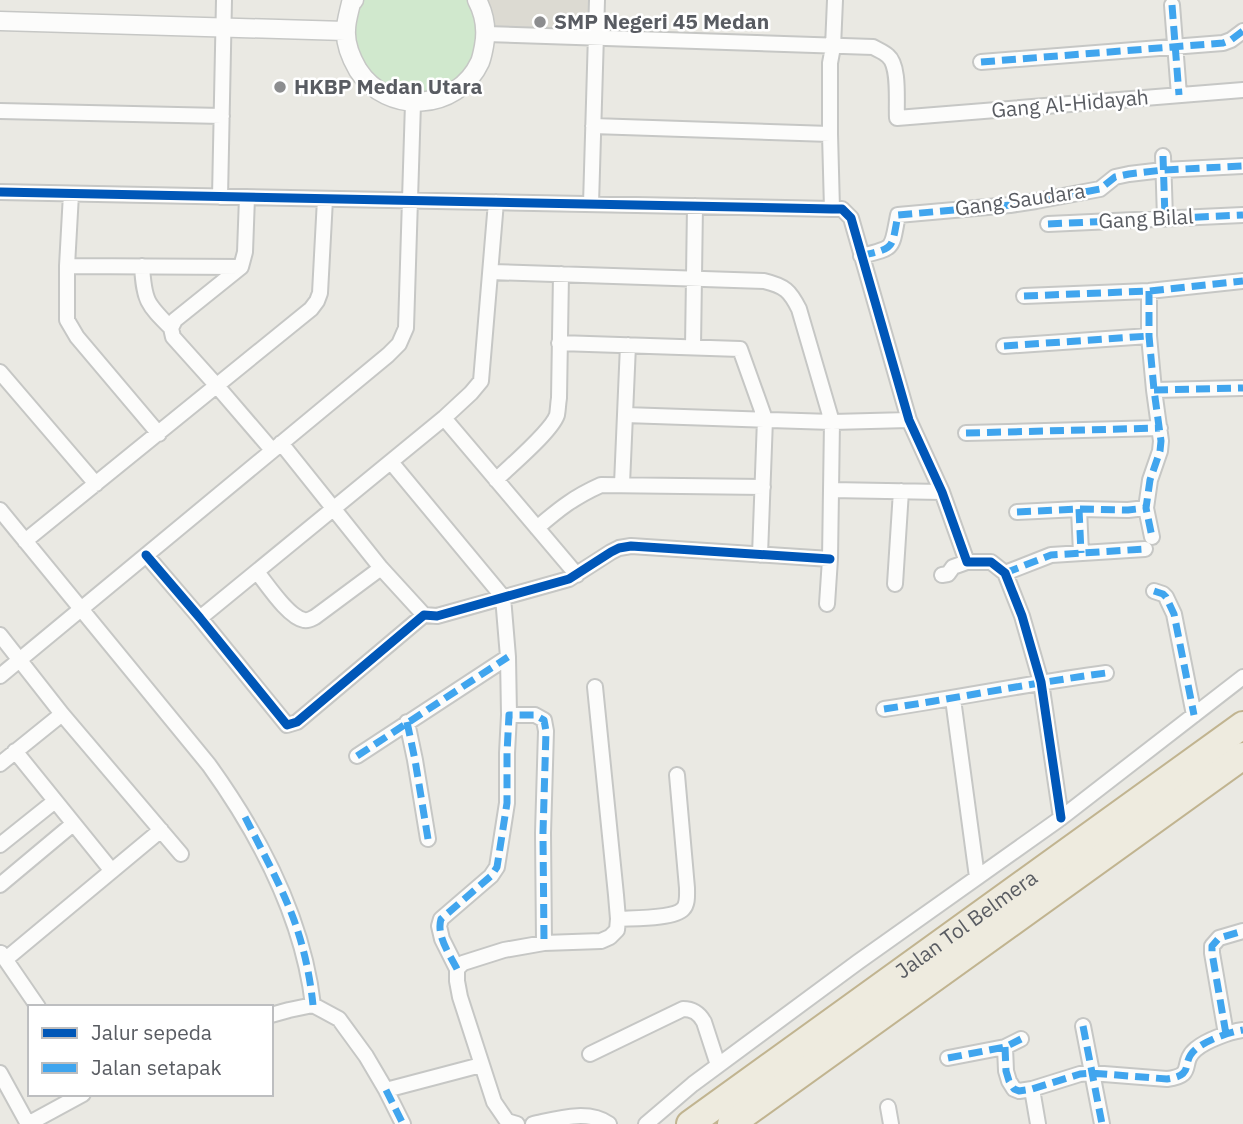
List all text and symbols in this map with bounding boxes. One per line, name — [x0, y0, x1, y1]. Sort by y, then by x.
place label: SMP Negeri 45 Medan — [554, 7, 769, 35]
marker: SMP Negeri 45 Medan — [532, 14, 548, 30]
place label: HKBP Medan Utara — [294, 72, 483, 100]
marker: HKBP Medan Utara — [272, 79, 288, 95]
street label: Gang Al-Hidayah — [990, 82, 1150, 124]
street label: Gang Saudara — [953, 176, 1087, 222]
street label: Gang Bilal — [1098, 202, 1195, 234]
street label: Jalan Tol Belmera — [889, 863, 1042, 984]
legend — [28, 1005, 273, 1096]
text: Jalur sepeda — [91, 1018, 212, 1046]
text: Jalan setapak — [91, 1053, 222, 1081]

